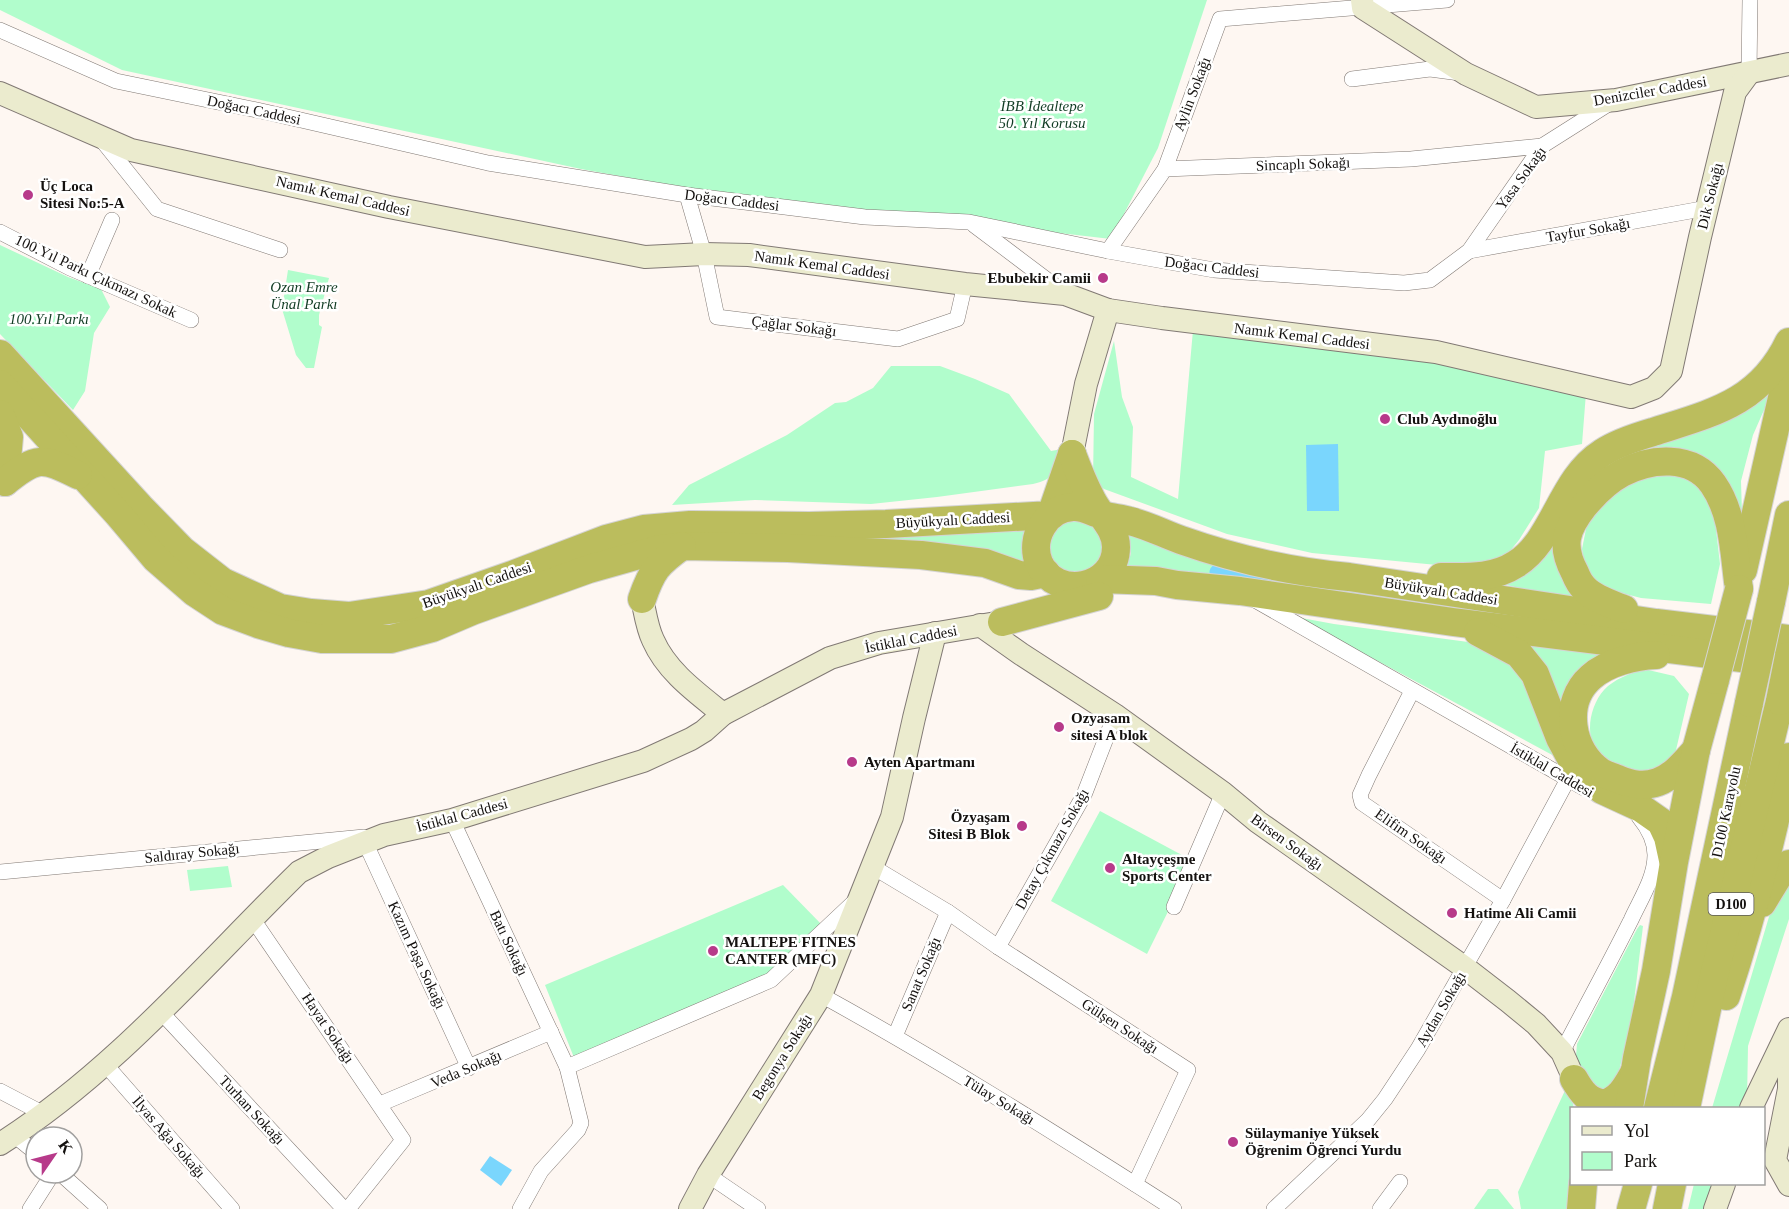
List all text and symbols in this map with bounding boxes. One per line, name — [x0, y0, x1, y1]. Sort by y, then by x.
street label: Aylin Sokağı — [1171, 55, 1213, 133]
street label: Denizciler Caddesi — [1592, 73, 1708, 109]
street label: Doğacı Caddesi — [206, 92, 302, 128]
park label: İBB İdealtepe 50. Yıl Korusu — [998, 98, 1086, 131]
street label: Yasa Sokağı — [1493, 143, 1549, 213]
street label: Sincaplı Sokağı — [1255, 154, 1351, 174]
street label: Dik Sokağı — [1694, 161, 1726, 231]
street label: Namık Kemal Caddesi — [275, 173, 411, 219]
place label: Üç Loca Sitesi No:5-A — [40, 178, 125, 211]
street label: Doğacı Caddesi — [684, 186, 780, 214]
marker: Üç Loca Sitesi No:5-A — [21, 188, 35, 202]
street label: Tayfur Sokağı — [1545, 215, 1631, 245]
street label: 100.Yıl Parkı Çıkmazı Sokak — [12, 231, 180, 321]
street label: Namık Kemal Caddesi — [753, 248, 891, 282]
street label: Doğacı Caddesi — [1164, 253, 1260, 281]
place label: Ebubekir Camii — [988, 270, 1091, 286]
marker: Ebubekir Camii — [1096, 271, 1110, 285]
park label: Ozan Emre Ünal Parkı — [270, 279, 338, 312]
park label: 100.Yıl Parkı — [9, 310, 89, 328]
street label: Çağlar Sokağı — [751, 313, 837, 339]
street label: Namık Kemal Caddesi — [1233, 320, 1371, 352]
place label: Club Aydınoğlu — [1397, 411, 1497, 427]
marker: Club Aydınoğlu — [1378, 412, 1392, 426]
street label: Büyükyalı Caddesi — [895, 509, 1011, 531]
street label: Büyükyalı Caddesi — [420, 559, 534, 611]
street label: Büyükyalı Caddesi — [1383, 574, 1499, 608]
street label: İstiklal Caddesi — [863, 622, 959, 656]
place label: Ozyasam sitesi A blok — [1071, 710, 1148, 743]
marker: Ozyasam sitesi A blok — [1052, 720, 1066, 734]
street label: İstiklal Caddesi — [1507, 740, 1597, 800]
place label: Ayten Apartmanı — [864, 754, 975, 770]
marker: Ayten Apartmanı — [845, 755, 859, 769]
street label: D100 Karayolu — [1709, 764, 1744, 859]
street label: Detay Çıkmazı Sokağı — [1012, 786, 1092, 912]
street label: İstiklal Caddesi — [415, 795, 509, 835]
street label: Elifim Sokağı — [1372, 805, 1450, 867]
place label: Özyaşam Sitesi B Blok — [928, 809, 1011, 842]
street label: Birsen Sokağı — [1248, 811, 1326, 873]
marker: Özyaşam Sitesi B Blok — [1015, 819, 1029, 833]
street label: Saldıray Sokağı — [144, 840, 240, 866]
place label: Altayçeşme Sports Center — [1122, 851, 1212, 884]
marker: Altayçeşme Sports Center — [1103, 861, 1117, 875]
road number: D100 — [1708, 893, 1754, 915]
street label: Kazım Paşa Sokağı — [385, 899, 449, 1011]
place label: Hatime Ali Camii — [1464, 905, 1577, 921]
marker: Hatime Ali Camii — [1445, 906, 1459, 920]
street label: Batı Sokağı — [487, 908, 531, 978]
place label: MALTEPE FITNES CANTER (MFC) — [725, 934, 856, 968]
street label: Sanat Sokağı — [898, 935, 944, 1013]
marker: MALTEPE FITNES CANTER (MFC) — [706, 944, 720, 958]
street label: Aydan Sokağı — [1413, 969, 1469, 1049]
street label: Hayat Sokağı — [299, 990, 357, 1066]
street label: Gülşen Sokağı — [1079, 995, 1161, 1057]
street label: Begonya Sokağı — [749, 1011, 815, 1103]
street label: Veda Sokağı — [428, 1047, 504, 1091]
street label: Turhan Sokağı — [216, 1072, 288, 1148]
street label: Tülay Sokağı — [960, 1072, 1038, 1128]
street label: İlyas Ağa Sokağı — [129, 1093, 209, 1181]
legend — [1570, 1107, 1765, 1185]
text: Yol — [1624, 1121, 1649, 1141]
north arrow — [24, 1125, 84, 1185]
place label: Sülaymaniye Yüksek Öğrenim Öğrenci Yurdu — [1245, 1125, 1402, 1158]
marker: Sülaymaniye Yüksek Öğrenim Öğrenci Yurdu — [1226, 1135, 1240, 1149]
text: K — [55, 1137, 77, 1157]
text: Park — [1624, 1151, 1657, 1171]

